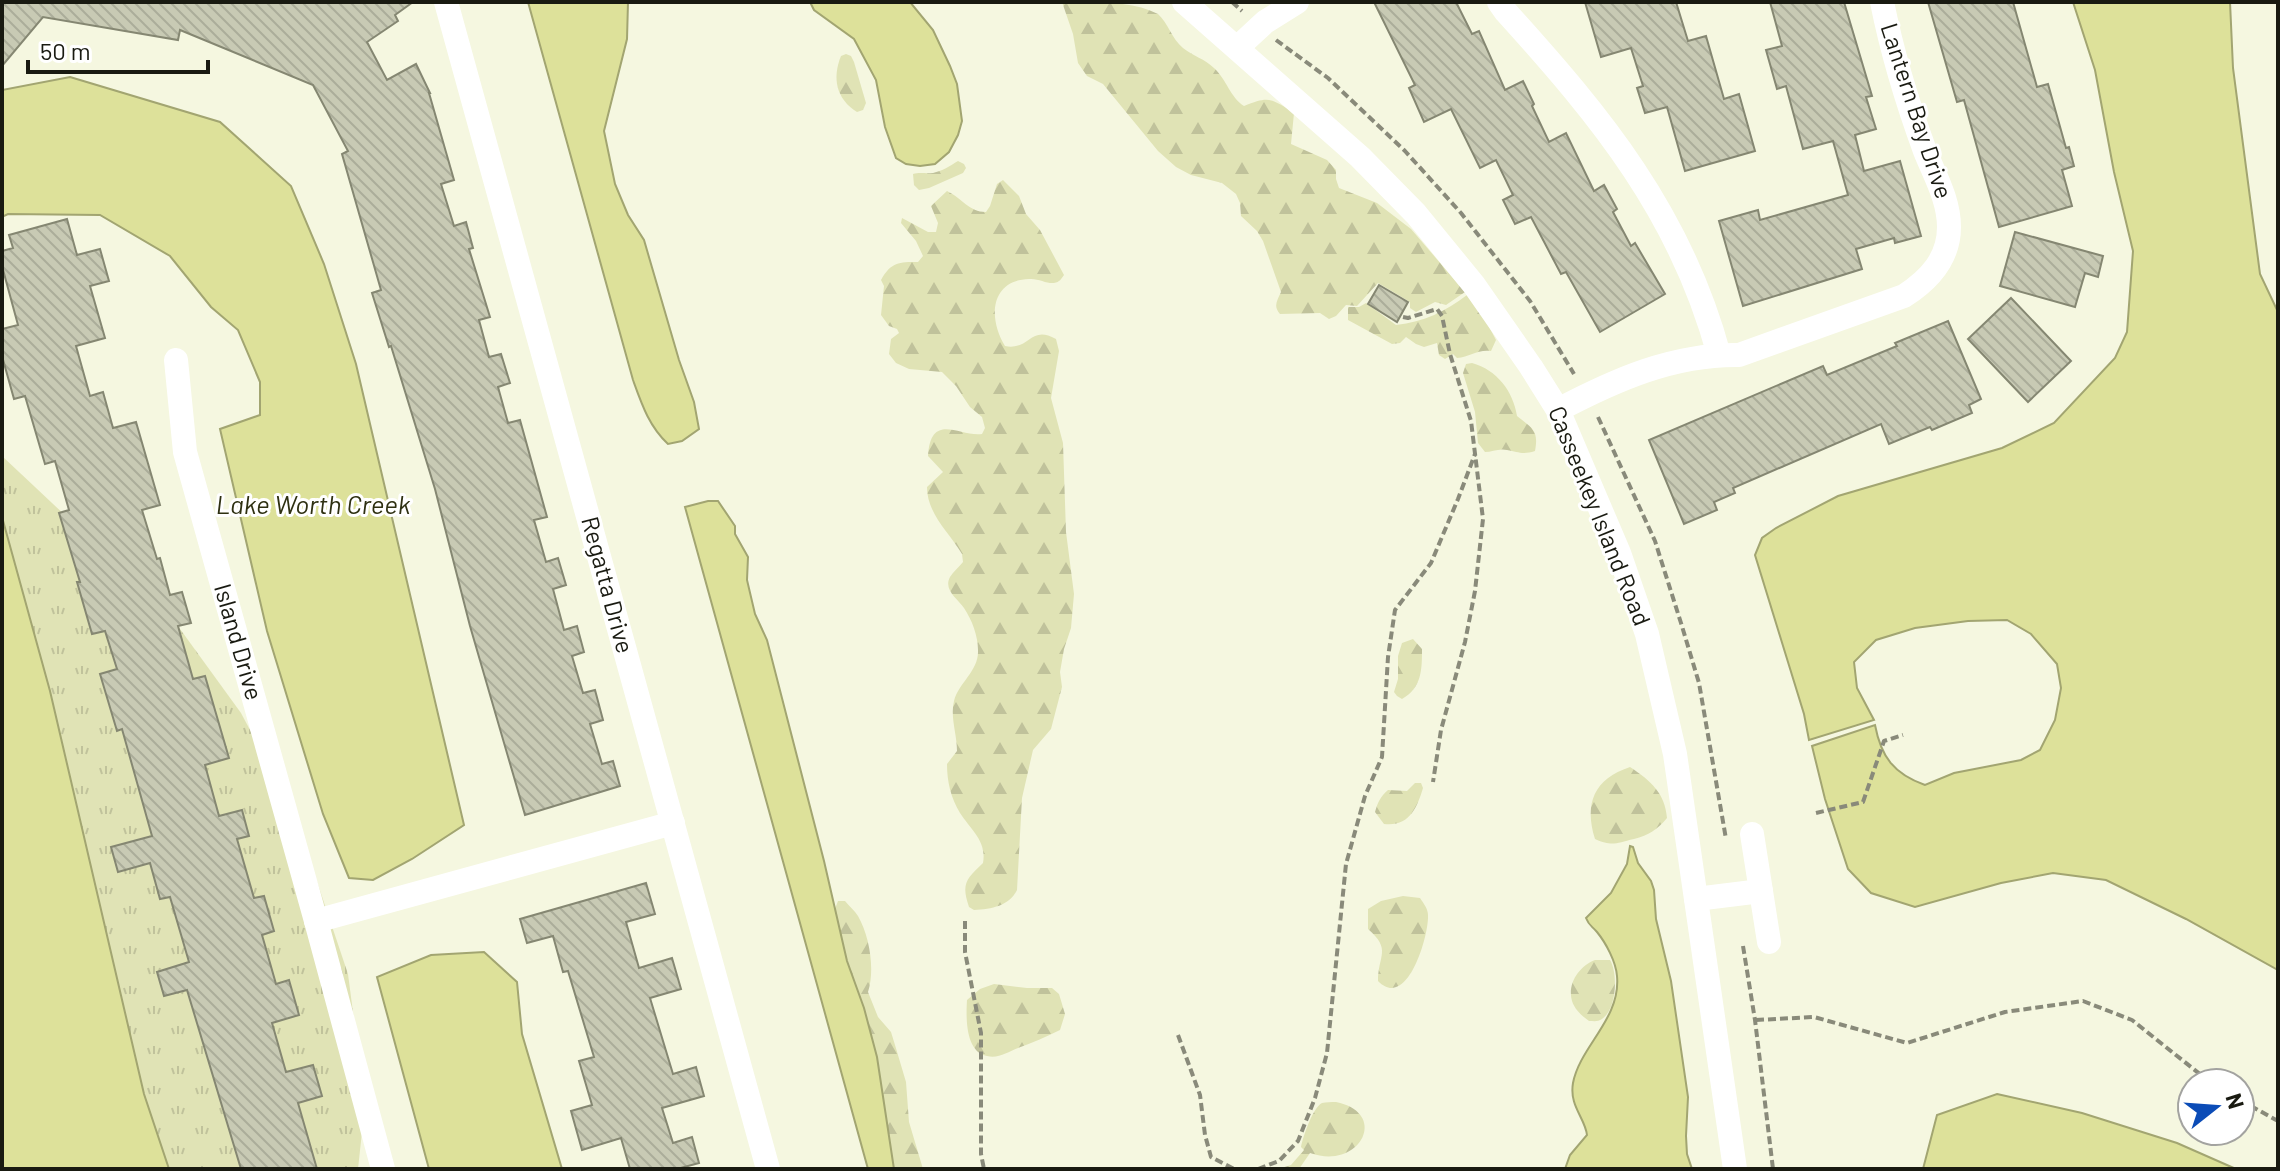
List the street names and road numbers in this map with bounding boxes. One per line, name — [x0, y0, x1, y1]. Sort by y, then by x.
street label: Lantern Bay Drive — [1875, 19, 1959, 202]
street label: Casseekey Island Road — [1543, 401, 1658, 629]
street label: Regatta Drive — [576, 513, 641, 656]
street label: Island Drive — [209, 580, 270, 703]

